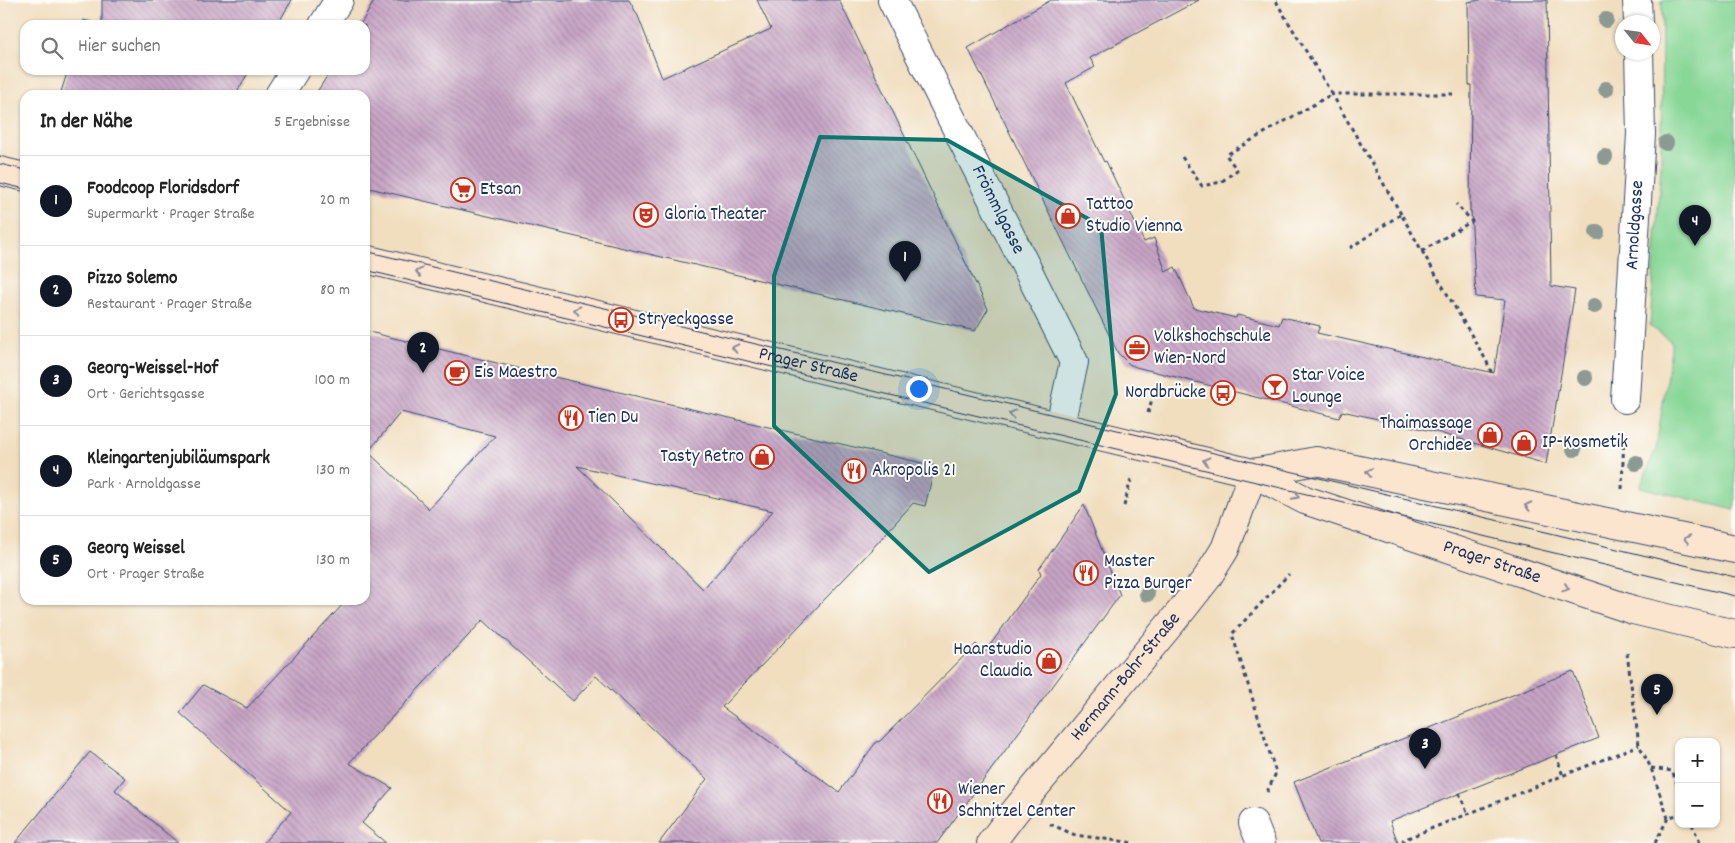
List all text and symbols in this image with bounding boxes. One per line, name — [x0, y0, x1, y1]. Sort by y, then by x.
north arrow — [1615, 15, 1660, 60]
search box — [20, 20, 370, 75]
icon: search — [38, 34, 66, 62]
text: Hier suchen — [78, 34, 161, 61]
text: In der Nähe — [40, 108, 132, 138]
text: 5 Ergebnisse — [274, 111, 350, 134]
street label: Frömmlgasse — [964, 161, 1031, 259]
text: Foodcoop Floridsdorf — [87, 176, 239, 203]
supermarket icon: Etsan — [450, 177, 476, 203]
place label: Etsan — [480, 177, 521, 204]
street label: Arnoldgasse — [1619, 180, 1652, 271]
text: 1 — [54, 189, 58, 212]
text: 20 m — [320, 189, 350, 212]
place label: Tattoo Studio Vienna — [1086, 192, 1183, 241]
theatre icon: Gloria Theater — [633, 202, 659, 228]
place label: Gloria Theater — [664, 202, 766, 229]
text: Supermarkt · Prager Straße — [87, 203, 255, 226]
shop icon: Tattoo Studio Vienna — [1055, 203, 1081, 229]
pin: 4 — [1679, 205, 1711, 246]
pin: 1 — [889, 241, 921, 282]
text: Pizzo Solemo — [87, 266, 178, 293]
one-way arrow — [415, 267, 424, 278]
text: 2 — [53, 279, 60, 302]
text: 80 m — [320, 279, 350, 302]
text: Restaurant · Prager Straße — [87, 293, 252, 316]
one-way arrow — [573, 305, 582, 316]
bus stop icon: Stryeckgasse — [608, 307, 634, 333]
place label: Stryeckgasse — [638, 307, 734, 334]
place label: Volkshochschule Wien-Nord — [1154, 324, 1271, 373]
pin: 2 — [407, 332, 439, 373]
office icon: Volkshochschule Wien-Nord — [1124, 335, 1150, 361]
street label: Prager Straße — [756, 341, 861, 391]
one-way arrow — [731, 343, 740, 354]
text: Georg-Weissel-Hof — [87, 356, 218, 383]
cafe icon: Eis Maestro — [444, 360, 470, 386]
place label: Eis Maestro — [474, 360, 557, 387]
place label: Star Voice Lounge — [1292, 363, 1365, 412]
text: 3 — [52, 369, 60, 392]
text: 100 m — [314, 369, 350, 392]
bar icon: Star Voice Lounge — [1262, 374, 1288, 400]
your location — [906, 376, 932, 402]
place label: Nordbrücke — [1125, 380, 1206, 407]
bus stop icon: Nordbrücke — [1210, 380, 1236, 406]
text: Ort · Gerichtsgasse — [87, 383, 204, 406]
restaurant icon: Tien Du — [558, 405, 584, 431]
place label: Tien Du — [588, 405, 639, 432]
one-way arrow — [1008, 409, 1017, 420]
place label: Thaimassage Orchidee — [1380, 411, 1472, 460]
shop icon: Thaimassage Orchidee — [1477, 422, 1503, 448]
shop icon: IP-Kosmetik — [1511, 430, 1537, 456]
place label: IP-Kosmetik — [1542, 430, 1628, 457]
place label: Tasty Retro — [660, 444, 744, 471]
shop icon: Tasty Retro — [749, 444, 775, 470]
text: Kleingartenjubiläumspark — [87, 446, 270, 473]
one-way arrow — [1201, 456, 1210, 467]
restaurant icon: Akropolis 21 — [841, 458, 867, 484]
place label: Akropolis 21 — [872, 458, 956, 485]
text: 4 — [53, 459, 59, 482]
text: 130 m — [316, 459, 350, 482]
one-way arrow — [1365, 467, 1374, 478]
text: Park · Arnoldgasse — [87, 473, 201, 496]
one-way arrow — [1291, 490, 1300, 500]
one-way arrow — [1524, 501, 1533, 511]
street label: Prager Straße — [1439, 534, 1544, 592]
one-way arrow — [1683, 534, 1692, 545]
text: Georg Weissel — [87, 536, 185, 563]
text: 5 — [52, 549, 60, 572]
text: 130 m — [316, 549, 350, 572]
place label: Master Pizza Burger — [1104, 549, 1192, 598]
restaurant icon: Master Pizza Burger — [1073, 560, 1099, 586]
text: Ort · Prager Straße — [87, 563, 204, 586]
one-way arrow — [1561, 582, 1570, 592]
street label: Hermann-Bahr-Straße — [1065, 607, 1188, 747]
place label: Haarstudio Claudia — [953, 637, 1033, 686]
shop icon: Haarstudio Claudia — [1036, 648, 1062, 674]
pin: 5 — [1641, 674, 1673, 715]
pin: 3 — [1409, 728, 1441, 769]
map controls — [1675, 738, 1720, 828]
button: + — [1675, 738, 1720, 783]
place label: Wiener Schnitzel Center — [958, 777, 1075, 826]
button: − — [1675, 783, 1720, 828]
restaurant icon: Wiener Schnitzel Center — [927, 788, 953, 814]

